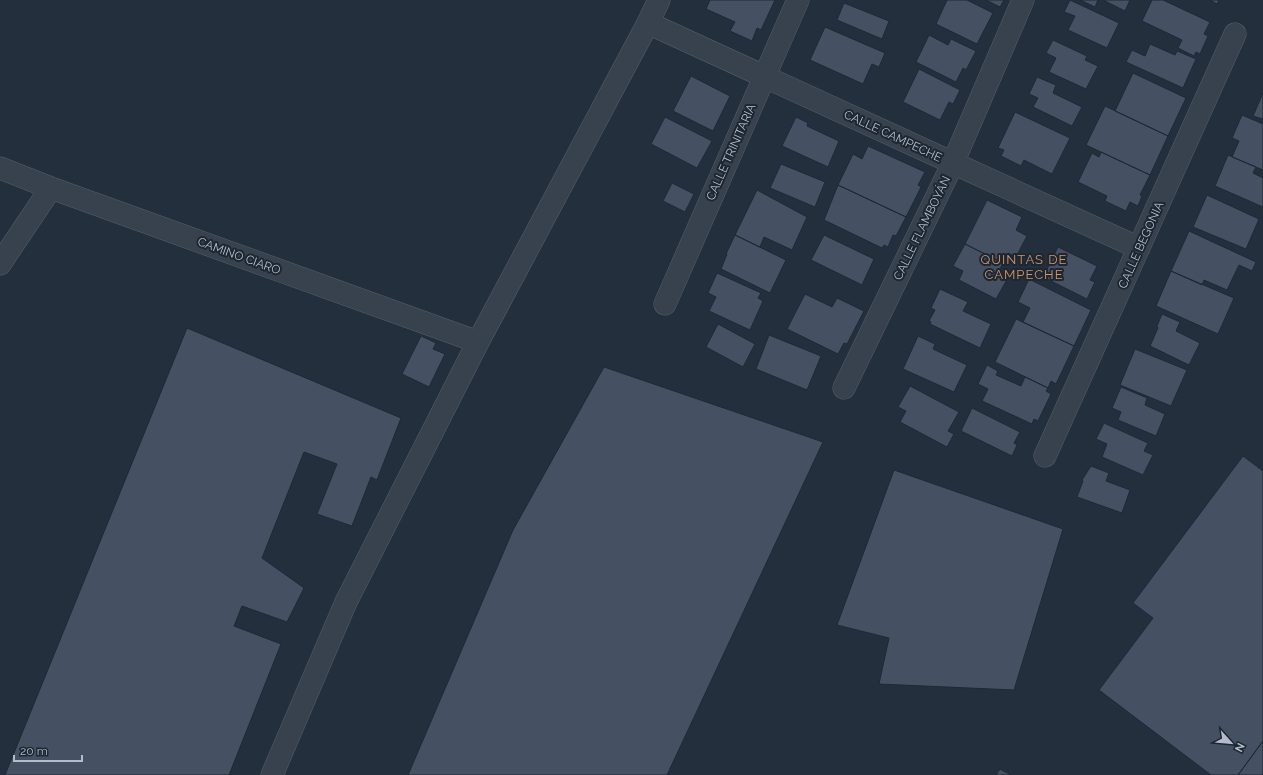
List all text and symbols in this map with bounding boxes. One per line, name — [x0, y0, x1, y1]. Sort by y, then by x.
street label: CALLE TRINITARIA — [703, 102, 759, 202]
street label: CALLE CAMPECHE — [842, 107, 944, 165]
street label: CALLE FLAMBOYÁN — [891, 174, 953, 282]
street label: CALLE BEGONIA — [1116, 199, 1166, 291]
street label: CAMINO CIARO — [196, 235, 282, 277]
district label: QUINTAS DE CAMPECHE — [981, 252, 1067, 282]
north arrow — [1211, 723, 1251, 763]
scale bar — [14, 737, 82, 763]
text: N — [1232, 741, 1247, 754]
text: 20 m — [20, 744, 48, 758]

